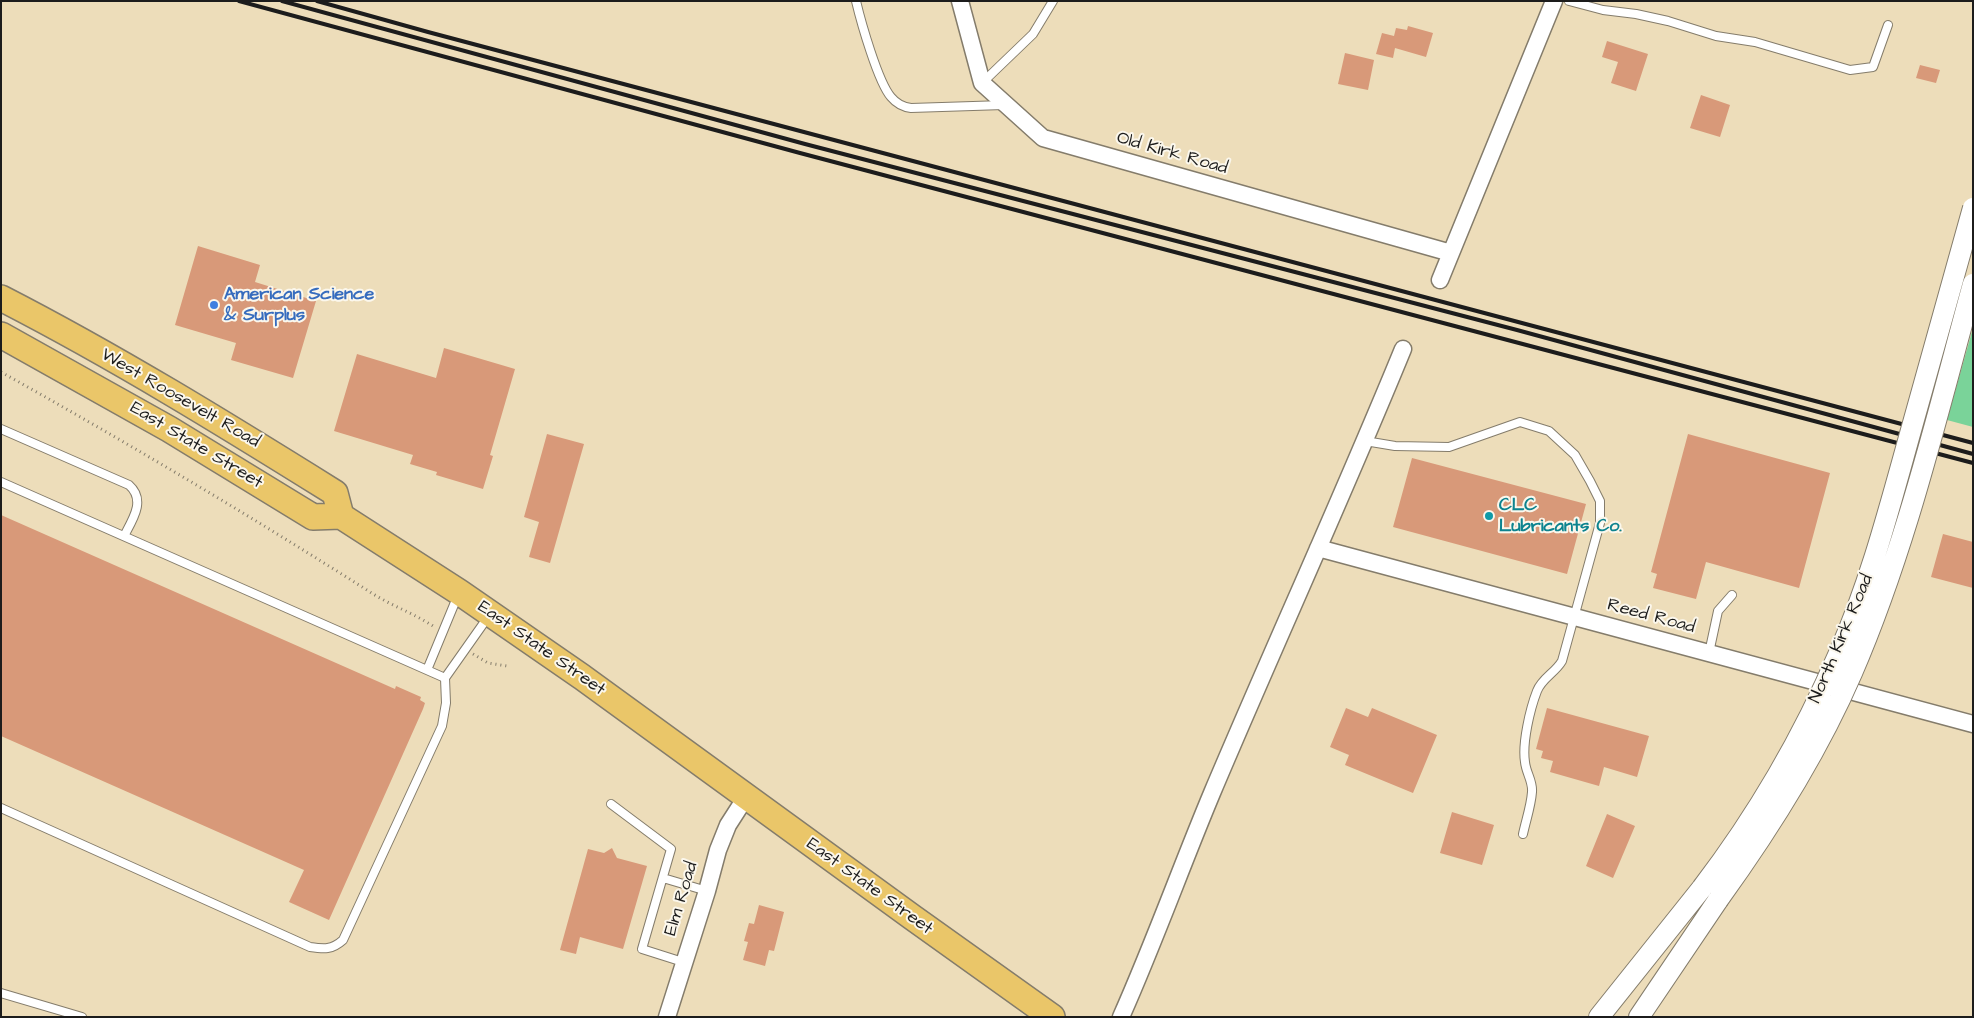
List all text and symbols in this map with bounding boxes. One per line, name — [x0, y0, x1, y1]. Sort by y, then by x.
street label: Old Kirk Road — [1114, 128, 1230, 180]
place label: American Science & Surplus — [224, 284, 374, 326]
marker: American Science & Surplus — [208, 299, 220, 311]
street label: West Roosevelt Road — [97, 345, 263, 453]
street label: East State Street — [126, 398, 266, 494]
place label: CLC Lubricants Co. — [1499, 495, 1622, 538]
marker: CLC Lubricants Co. — [1483, 510, 1495, 522]
street label: North Kirk Road — [1805, 571, 1879, 707]
street label: Reed Road — [1605, 595, 1697, 639]
street label: East State Street — [473, 597, 609, 701]
street label: East State Street — [802, 834, 936, 940]
street label: Elm Road — [661, 859, 703, 939]

